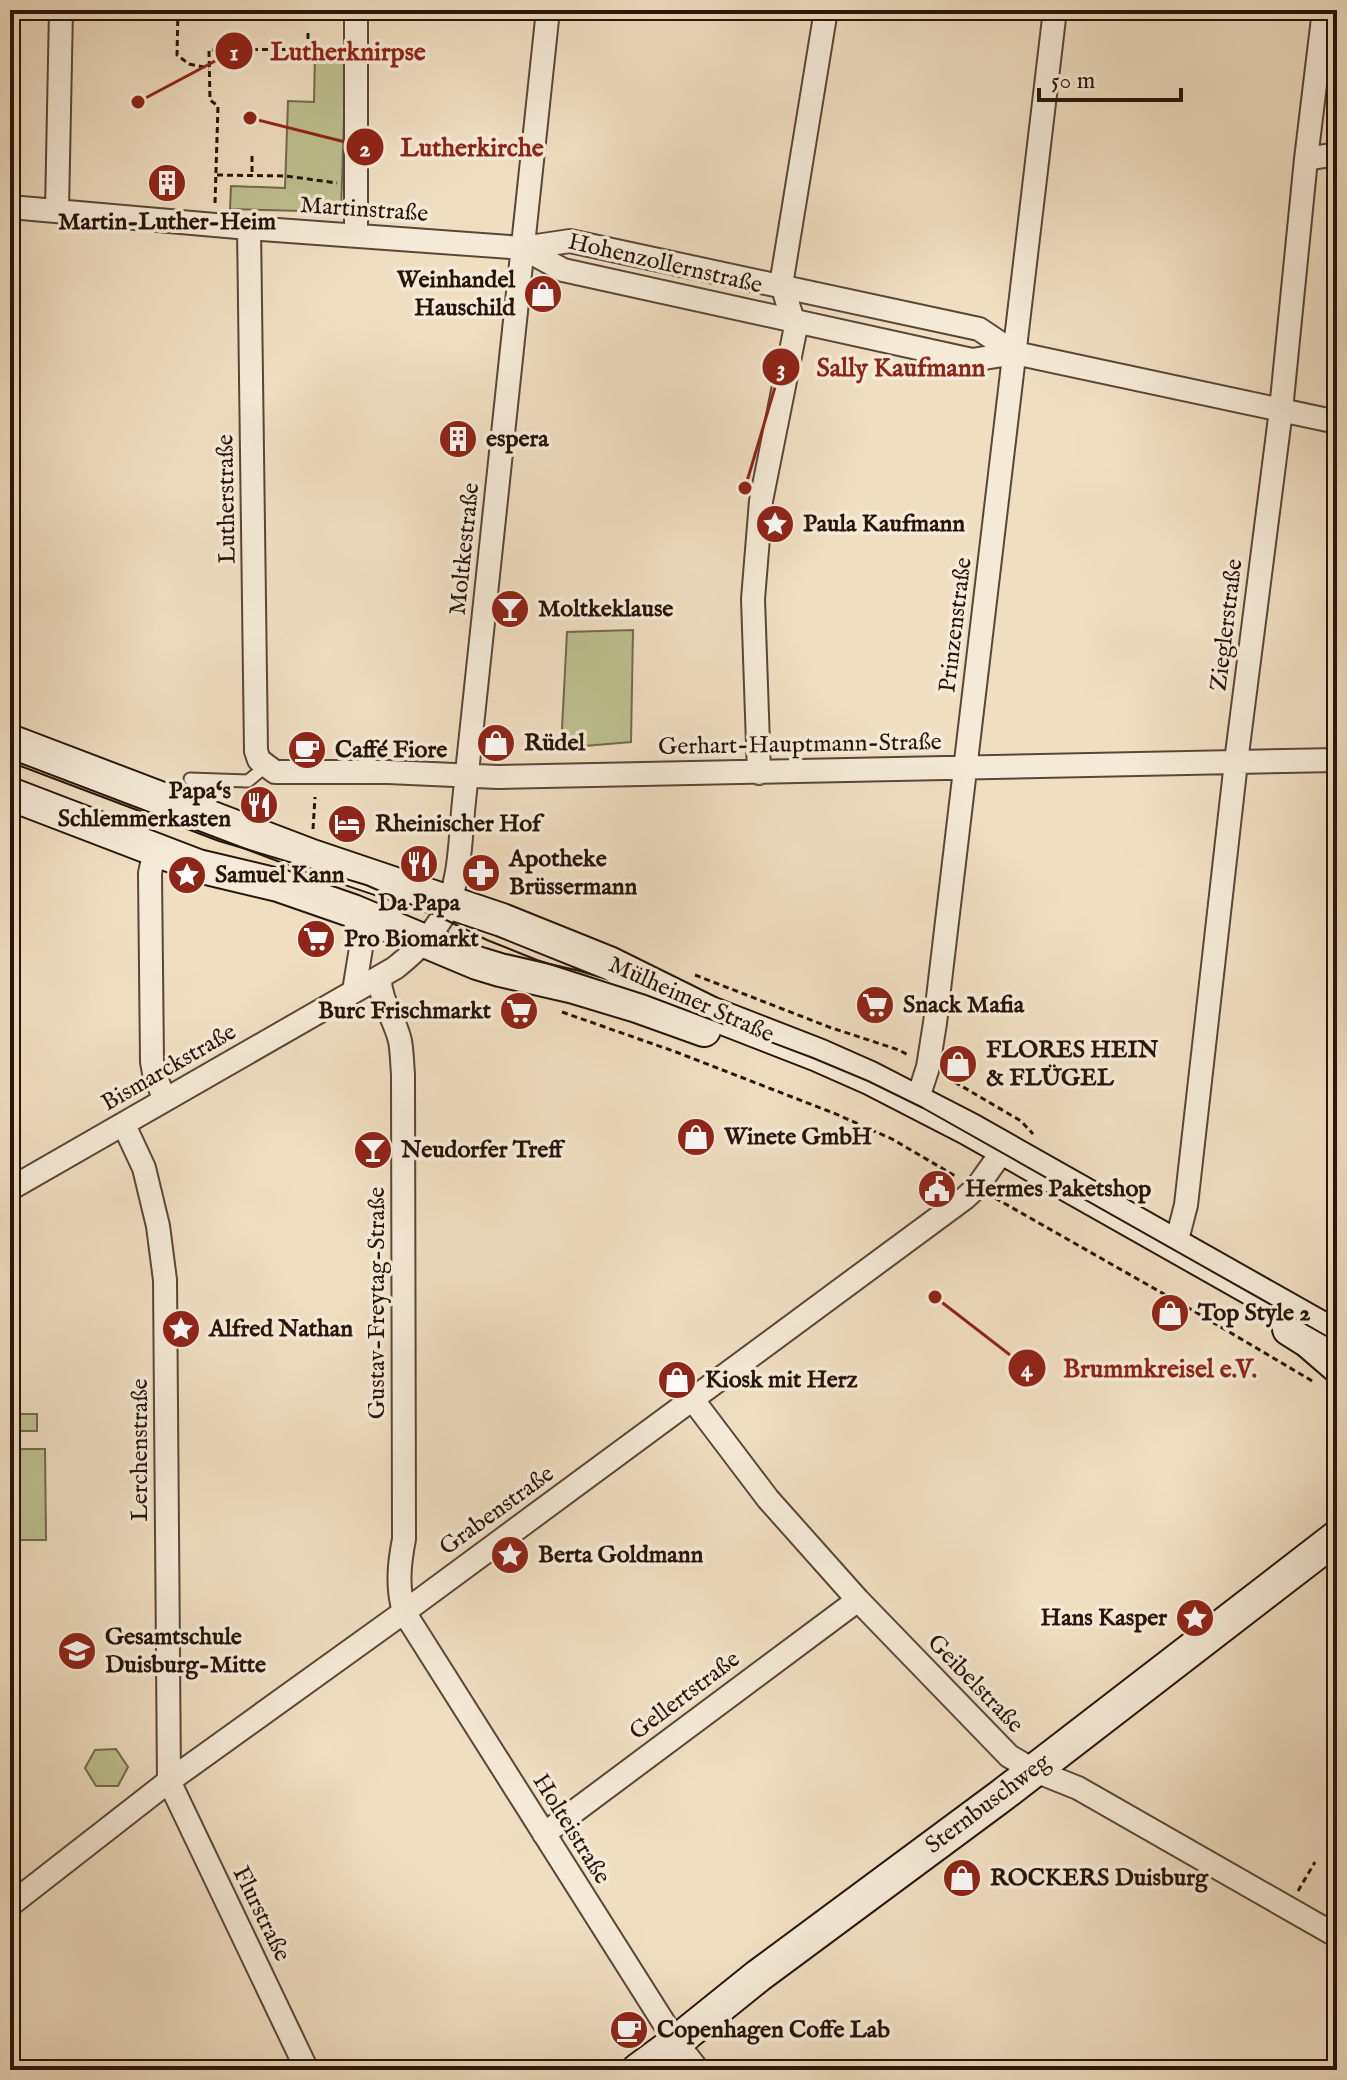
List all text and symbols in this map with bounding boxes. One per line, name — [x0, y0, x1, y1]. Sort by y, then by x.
callout: Lutherknirpse — [214, 26, 441, 76]
text: Lutherknirpse — [270, 36, 426, 69]
text: 1 — [230, 38, 239, 69]
scale bar — [1039, 52, 1181, 102]
text: 50 m — [1051, 66, 1095, 97]
callout: Lutherkirche — [345, 122, 560, 172]
text: Lutherkirche — [400, 132, 544, 165]
text: 2 — [359, 134, 371, 165]
building icon: Martin-Luther-Heim — [146, 162, 188, 204]
street label: Martinstraße — [299, 190, 429, 230]
place label: Martin-Luther-Heim — [58, 207, 276, 238]
street label: Hohenzollernstraße — [565, 227, 765, 301]
place label: Weinhandel Hauschild — [396, 265, 516, 324]
shop icon: Weinhandel Hauschild — [522, 273, 564, 315]
callout: Sally Kaufmann — [761, 342, 1002, 392]
text: Sally Kaufmann — [817, 352, 986, 385]
text: 3 — [777, 354, 785, 385]
building icon: espera — [437, 418, 479, 460]
place label: espera — [486, 424, 549, 455]
street label: Lutherstraße — [210, 434, 244, 564]
street label: Moltkestraße — [443, 481, 487, 617]
place icon: Paula Kaufmann — [754, 503, 796, 545]
place label: Paula Kaufmann — [803, 509, 965, 540]
street label: Prinzenstraße — [932, 556, 980, 694]
street label: Zieglerstraße — [1204, 557, 1250, 693]
bar icon: Moltkeklause — [489, 588, 531, 630]
place label: Moltkeklause — [538, 594, 673, 625]
shop icon: Rüdel — [475, 722, 517, 764]
street label: Gerhart-Hauptmann-Straße — [658, 727, 942, 763]
place label: Rüdel — [524, 728, 585, 759]
cafe icon: Caffé Fiore — [286, 729, 328, 771]
place label: Caffé Fiore — [335, 735, 447, 766]
place label: Papa‘s Schlemmerkasten — [58, 776, 232, 835]
restaurant icon: Papa‘s Schlemmerkasten — [238, 784, 280, 826]
hotel icon: Rheinischer Hof — [326, 803, 368, 845]
place label: Rheinischer Hof — [375, 809, 545, 840]
restaurant icon: Da Papa — [398, 843, 440, 885]
place label: Apotheke Brüssermann — [508, 844, 638, 903]
pharmacy icon: Apotheke Brüssermann — [460, 852, 502, 894]
place icon: Samuel Kann — [166, 854, 208, 896]
place label: Samuel Kann — [215, 860, 345, 891]
place label: Da Papa — [378, 888, 461, 919]
supermarket icon: Pro Biomarkt — [295, 918, 337, 960]
place label: Pro Biomarkt — [344, 924, 479, 955]
street label: Mülheimer Straße — [603, 950, 779, 1050]
supermarket icon: Snack Mafia — [854, 984, 896, 1026]
supermarket icon: Burc Frischmarkt — [498, 990, 540, 1032]
place label: Snack Mafia — [903, 990, 1025, 1021]
place label: Burc Frischmarkt — [318, 996, 492, 1027]
street label: Bismarckstraße — [96, 1017, 242, 1119]
place label: FLORES HEIN & FLÜGEL — [986, 1035, 1159, 1094]
shop icon: FLORES HEIN & FLÜGEL — [937, 1043, 979, 1085]
shop icon: Winete GmbH — [675, 1116, 717, 1158]
place label: Winete GmbH — [723, 1122, 873, 1153]
bar icon: Neudorfer Treff — [352, 1129, 394, 1171]
place label: Neudorfer Treff — [400, 1135, 566, 1166]
public building icon: Hermes Paketshop — [916, 1168, 958, 1210]
place label: Hermes Paketshop — [965, 1174, 1151, 1205]
street label: Gustav-Freytag-Straße — [362, 1187, 393, 1419]
shop icon: Top Style 2 — [1149, 1292, 1191, 1334]
place label: Top Style 2 — [1197, 1298, 1311, 1329]
place icon: Alfred Nathan — [160, 1308, 202, 1350]
place label: Alfred Nathan — [208, 1314, 353, 1345]
callout: Brummkreisel e.V. — [1007, 1343, 1273, 1393]
text: Brummkreisel e.V. — [1063, 1353, 1257, 1386]
text: 4 — [1021, 1354, 1034, 1385]
shop icon: Kiosk mit Herz — [656, 1359, 698, 1401]
place label: Kiosk mit Herz — [705, 1365, 858, 1396]
street label: Lerchenstraße — [125, 1378, 156, 1522]
street label: Grabenstraße — [434, 1459, 560, 1563]
place icon: Berta Goldmann — [489, 1534, 531, 1576]
place label: Berta Goldmann — [538, 1540, 703, 1571]
place icon: Hans Kasper — [1174, 1597, 1216, 1639]
place label: Hans Kasper — [1041, 1603, 1167, 1634]
place label: Gesamtschule Duisburg-Mitte — [105, 1622, 266, 1681]
street label: Geibelstraße — [920, 1628, 1030, 1740]
school or university icon: Gesamtschule Duisburg-Mitte — [56, 1630, 98, 1672]
street label: Gellertstraße — [624, 1644, 746, 1748]
street label: Sternbuschweg — [919, 1746, 1058, 1861]
street label: Holteistraße — [525, 1768, 617, 1890]
shop icon: ROCKERS Duisburg — [941, 1857, 983, 1899]
street label: Flurstraße — [225, 1861, 297, 1967]
place label: ROCKERS Duisburg — [990, 1863, 1209, 1894]
cafe icon: Copenhagen Coffe Lab — [608, 2009, 650, 2051]
place label: Copenhagen Coffe Lab — [657, 2015, 890, 2046]

